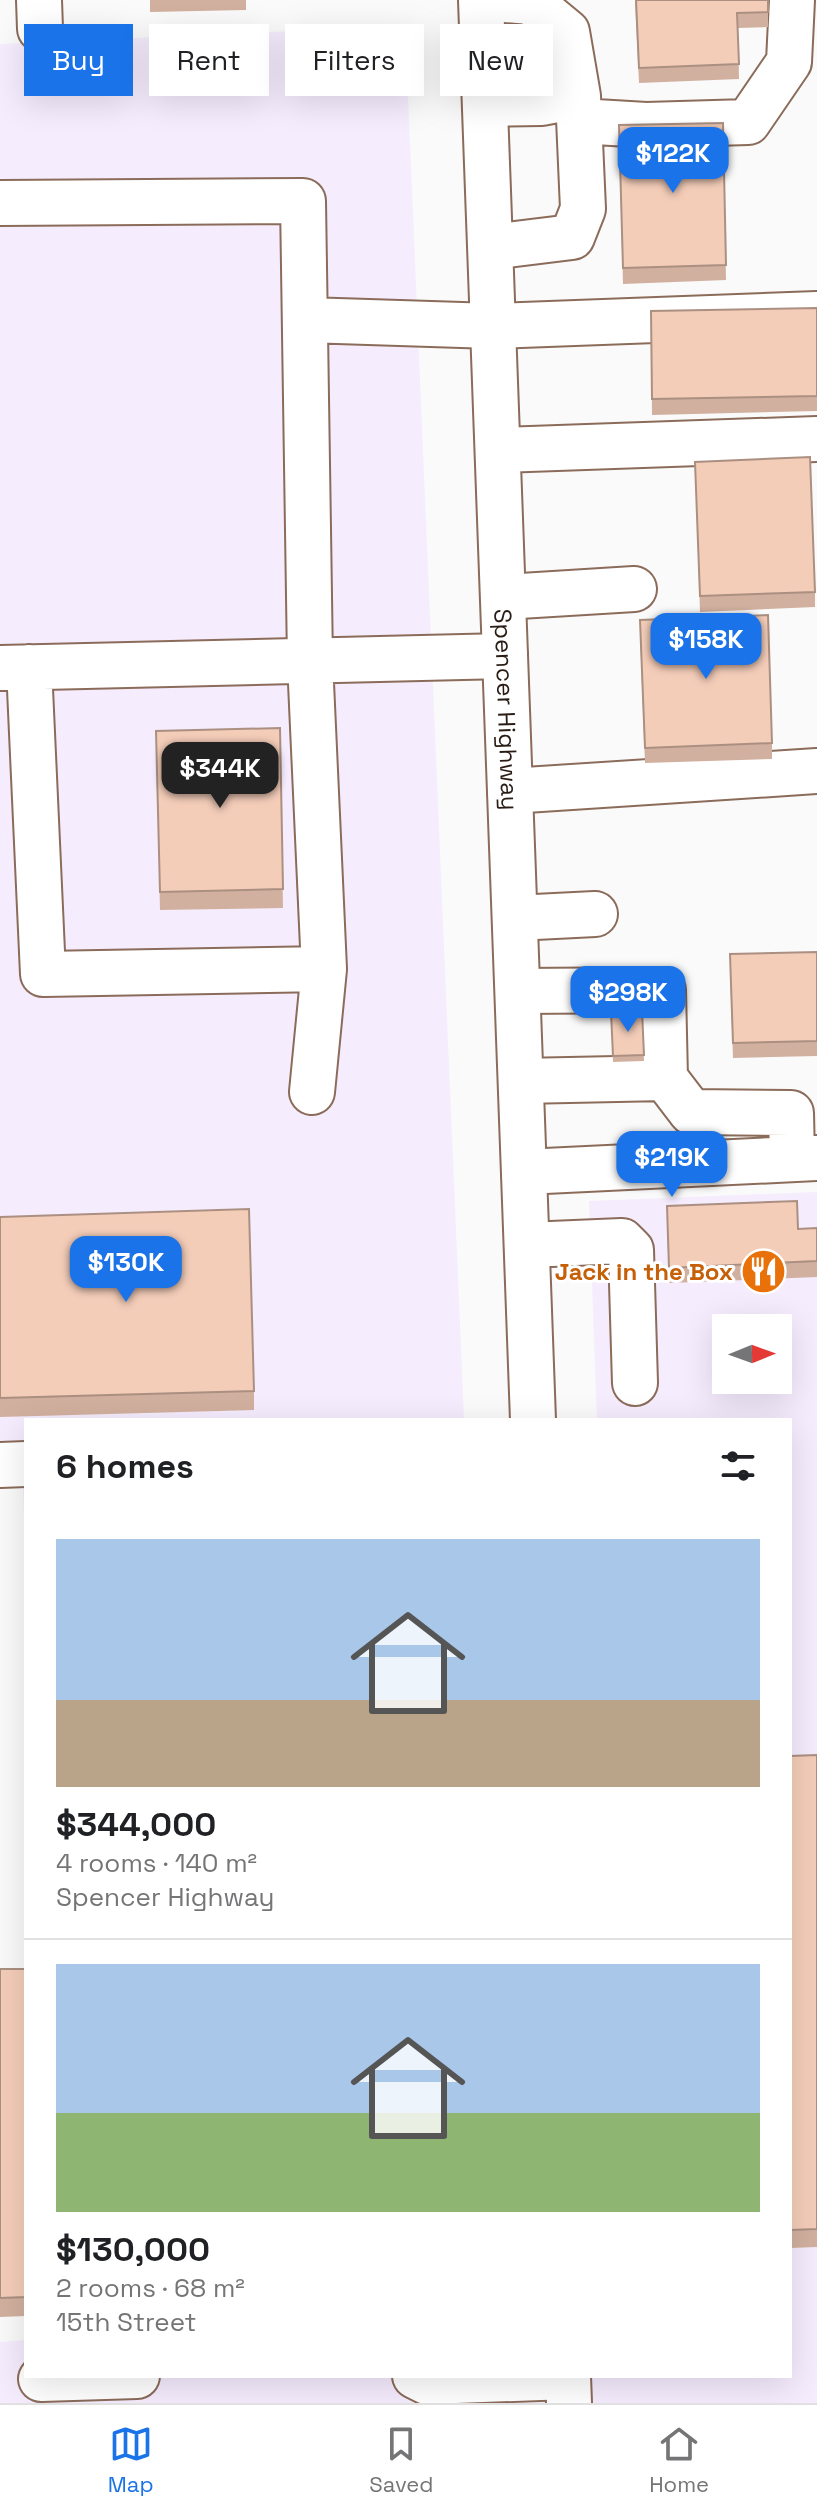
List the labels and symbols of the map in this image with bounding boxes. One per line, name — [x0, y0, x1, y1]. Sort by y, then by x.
pin: $122K — [617, 127, 729, 195]
street label: Spencer Highway — [488, 608, 526, 811]
pin: $158K — [650, 613, 762, 681]
pin: $344K — [164, 742, 276, 810]
pin: $298K — [572, 966, 684, 1034]
pin: $219K — [616, 1131, 728, 1199]
pin: $130K — [70, 1236, 182, 1304]
restaurant icon: Jack in the Box — [740, 1247, 788, 1295]
place label: Jack in the Box — [555, 1256, 733, 1287]
north arrow — [712, 1314, 792, 1394]

